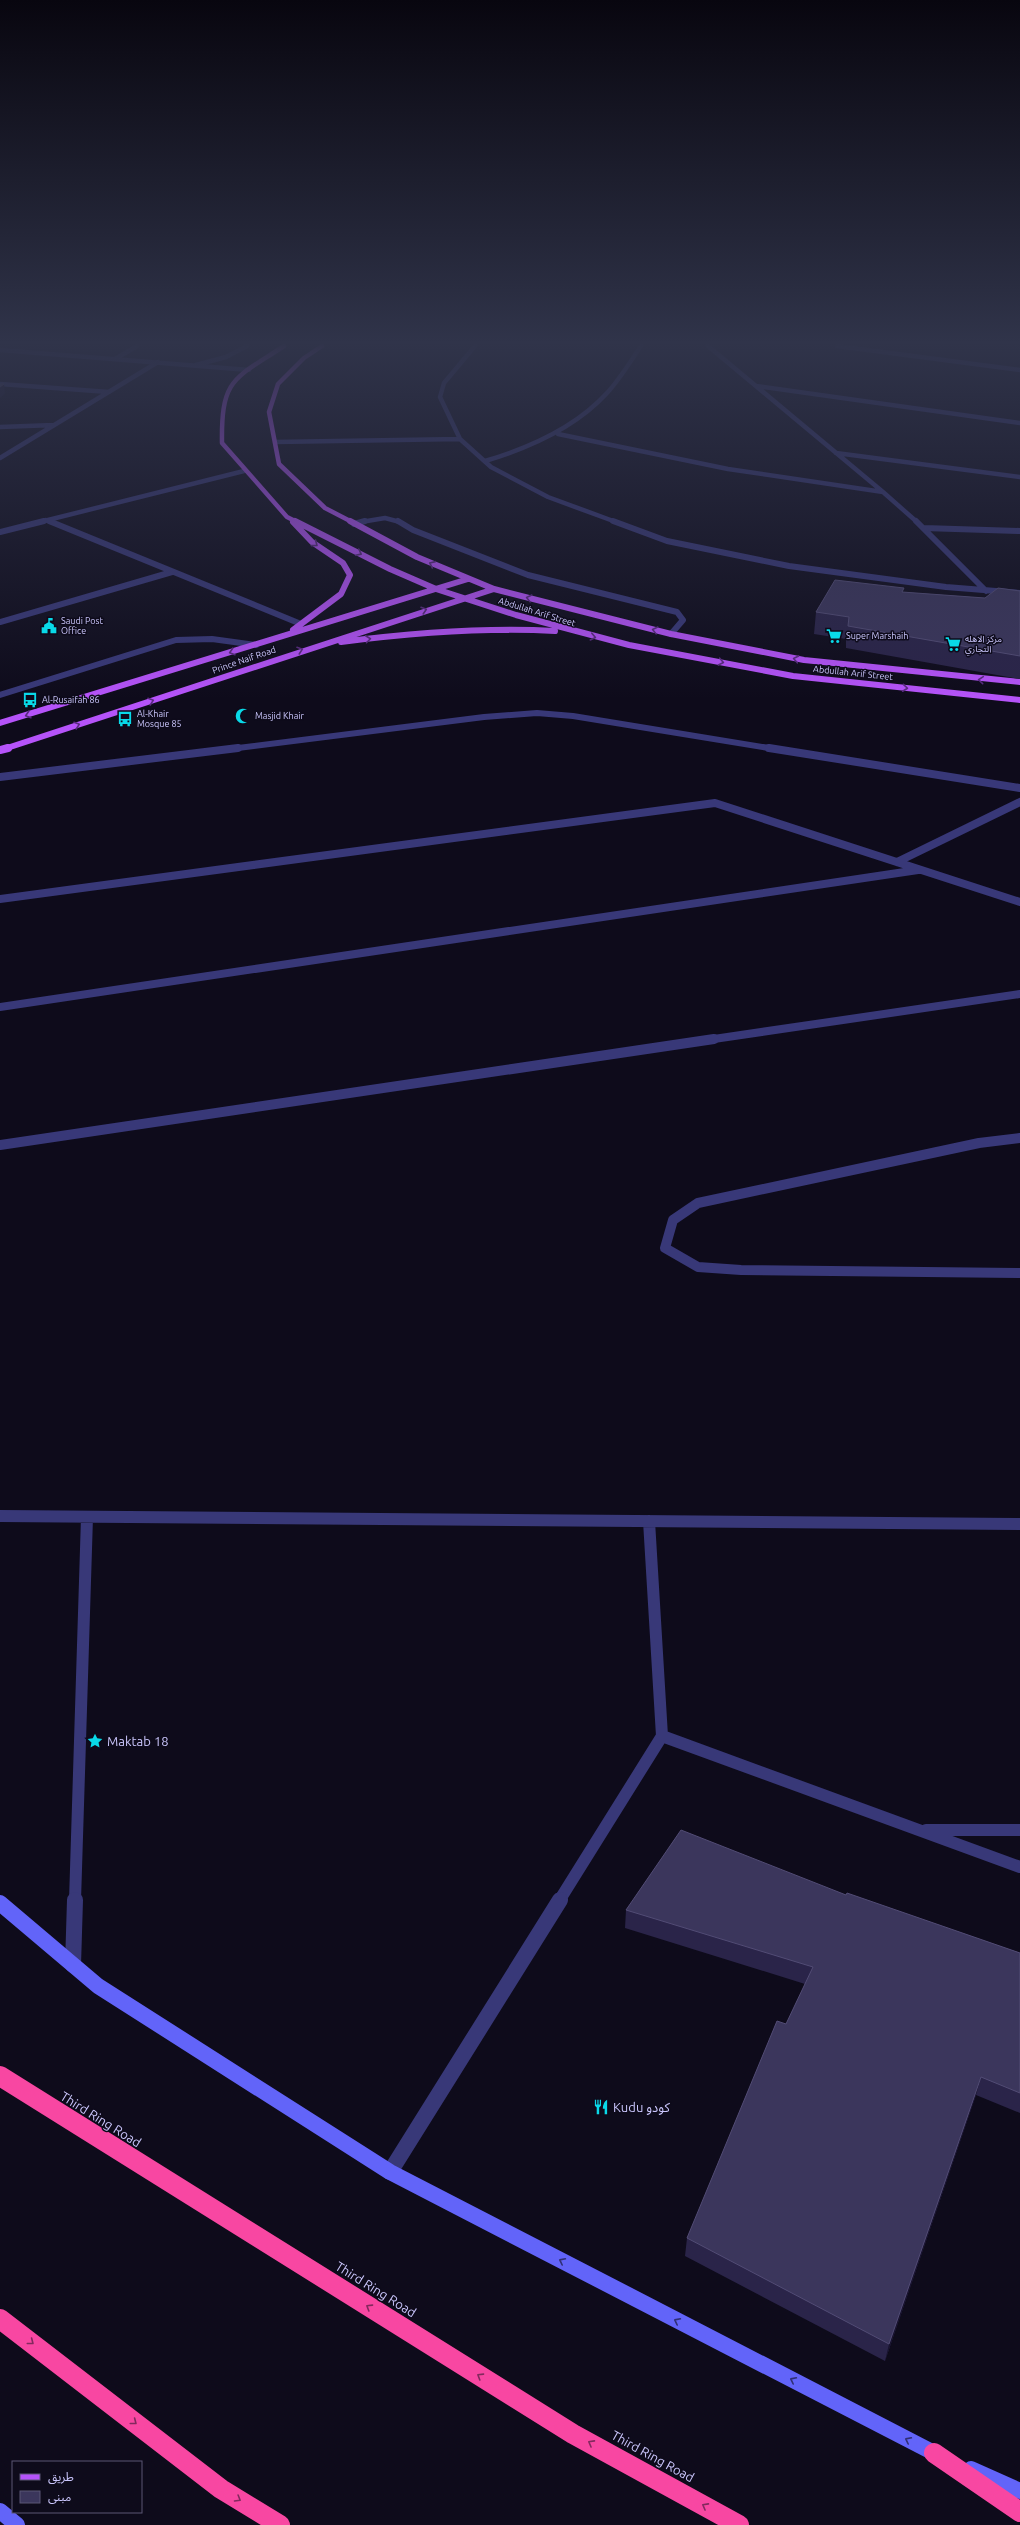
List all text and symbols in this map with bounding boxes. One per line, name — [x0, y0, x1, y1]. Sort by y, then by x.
one-way arrow — [311, 539, 318, 546]
one-way arrow — [355, 548, 363, 556]
one-way arrow — [429, 560, 436, 568]
one-way arrow — [526, 594, 533, 602]
street label: Abdullah Arif Street — [497, 596, 577, 629]
one-way arrow — [420, 607, 427, 615]
place label: Saudi Post Office — [61, 616, 103, 636]
public building icon: Saudi Post Office — [40, 617, 58, 635]
one-way arrow — [652, 626, 659, 634]
supermarket icon: Super Marshaih — [825, 627, 843, 645]
place label: Super Marshaih — [846, 631, 908, 641]
one-way arrow — [590, 632, 597, 641]
one-way arrow — [365, 634, 371, 643]
place label: مركز الاهله التجاري — [965, 634, 1002, 656]
supermarket icon: مركز الاهله التجاري — [944, 635, 962, 653]
street label: Prince Naif Road — [211, 644, 277, 676]
one-way arrow — [229, 647, 236, 656]
one-way arrow — [297, 647, 304, 655]
one-way arrow — [793, 655, 799, 663]
one-way arrow — [718, 658, 724, 666]
street label: Abdullah Arif Street — [813, 664, 894, 682]
one-way arrow — [978, 675, 984, 684]
one-way arrow — [902, 683, 908, 692]
bus stop icon: Al-Rusaifah 86 — [21, 691, 39, 709]
place label: Al-Rusaifah 86 — [42, 695, 100, 705]
one-way arrow — [147, 697, 154, 706]
mosque icon: Masjid Khair — [234, 707, 252, 725]
place label: Al-Khair Mosque 85 — [137, 709, 182, 729]
one-way arrow — [24, 710, 31, 719]
bus stop icon: Al-Khair Mosque 85 — [116, 710, 134, 728]
place label: Masjid Khair — [255, 711, 304, 721]
one-way arrow — [74, 722, 81, 730]
place icon: Maktab 18 — [86, 1732, 104, 1750]
place label: Maktab 18 — [107, 1734, 169, 1748]
street label: Third Ring Road — [58, 2089, 144, 2149]
restaurant icon: Kudu كودو — [592, 2098, 610, 2116]
place label: Kudu كودو — [613, 2100, 670, 2115]
one-way arrow — [558, 2258, 566, 2266]
street label: Third Ring Road — [333, 2259, 419, 2319]
one-way arrow — [366, 2305, 373, 2312]
one-way arrow — [674, 2318, 681, 2325]
one-way arrow — [26, 2338, 33, 2345]
one-way arrow — [477, 2373, 484, 2381]
one-way arrow — [789, 2377, 797, 2385]
one-way arrow — [129, 2417, 136, 2424]
street label: Third Ring Road — [609, 2427, 697, 2485]
one-way arrow — [905, 2437, 912, 2445]
one-way arrow — [588, 2441, 595, 2448]
legend — [12, 2461, 142, 2513]
text: طريق — [48, 2470, 74, 2485]
text: مبنى — [48, 2490, 71, 2504]
one-way arrow — [234, 2495, 241, 2502]
one-way arrow — [702, 2504, 709, 2511]

